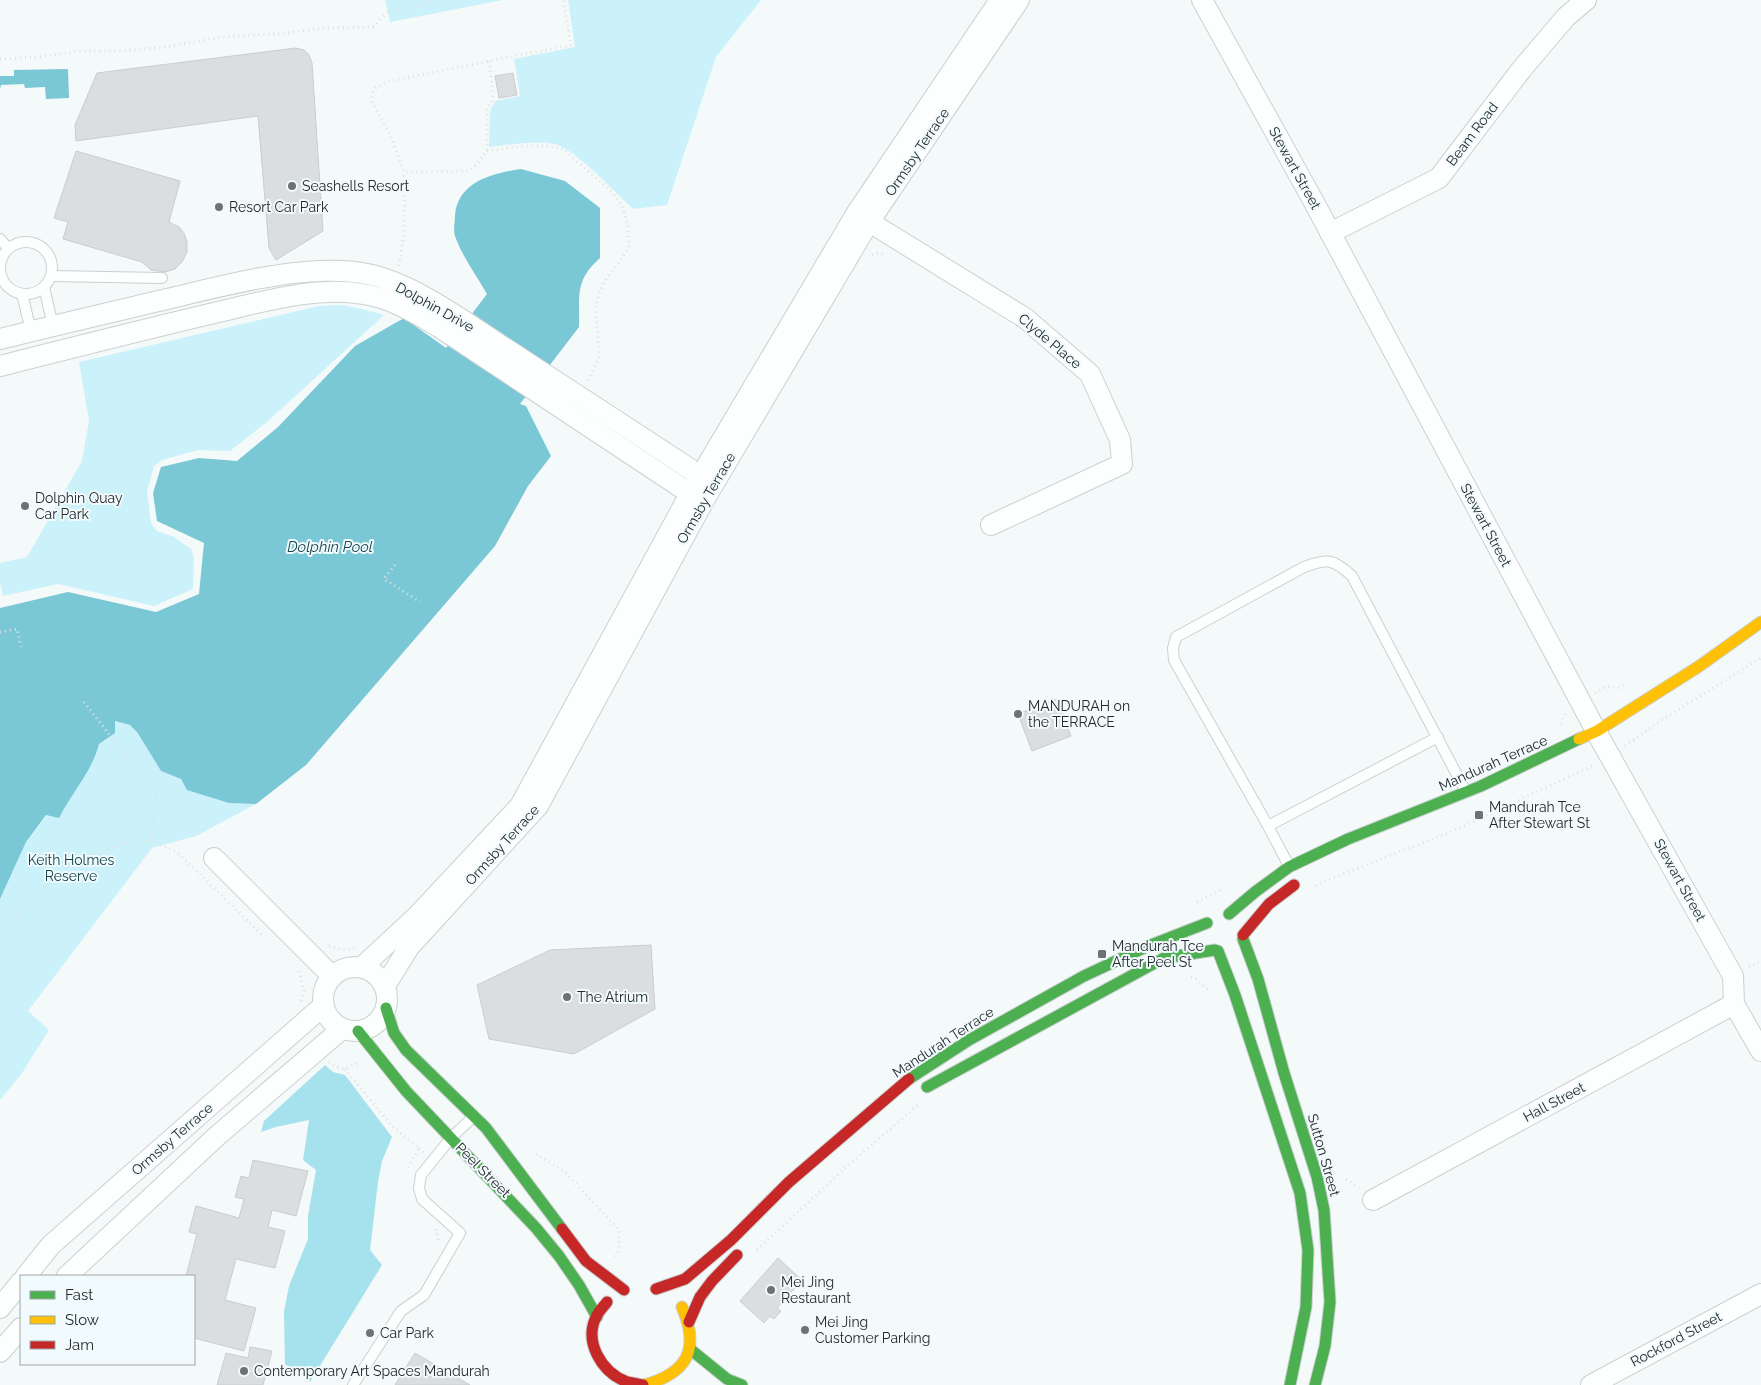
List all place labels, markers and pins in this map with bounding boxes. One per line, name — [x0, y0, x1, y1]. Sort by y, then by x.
place label: Seashells Resort — [302, 178, 410, 194]
marker: Seashells Resort — [286, 180, 298, 192]
place label: Resort Car Park — [229, 199, 329, 215]
marker: Resort Car Park — [213, 201, 225, 213]
place label: Dolphin Quay Car Park — [35, 490, 123, 522]
marker: Dolphin Quay Car Park — [19, 500, 31, 512]
place label: MANDURAH on the TERRACE — [1028, 698, 1130, 730]
marker: MANDURAH on the TERRACE — [1012, 708, 1024, 720]
place label: Mandurah Tce After Stewart St — [1489, 799, 1590, 831]
marker: Mandurah Tce After Stewart St — [1473, 809, 1485, 821]
place label: Mandurah Tce After Peel St — [1112, 938, 1204, 970]
marker: Mandurah Tce After Peel St — [1096, 948, 1108, 960]
place label: The Atrium — [577, 989, 648, 1005]
marker: The Atrium — [561, 991, 573, 1003]
place label: Mei Jing Restaurant — [781, 1274, 851, 1306]
marker: Mei Jing Restaurant — [765, 1284, 777, 1296]
place label: Mei Jing Customer Parking — [815, 1314, 930, 1346]
marker: Mei Jing Customer Parking — [799, 1324, 811, 1336]
place label: Car Park — [380, 1325, 435, 1341]
marker: Car Park — [364, 1327, 376, 1339]
place label: Contemporary Art Spaces Mandurah — [254, 1363, 490, 1379]
marker: Contemporary Art Spaces Mandurah — [238, 1365, 250, 1377]

